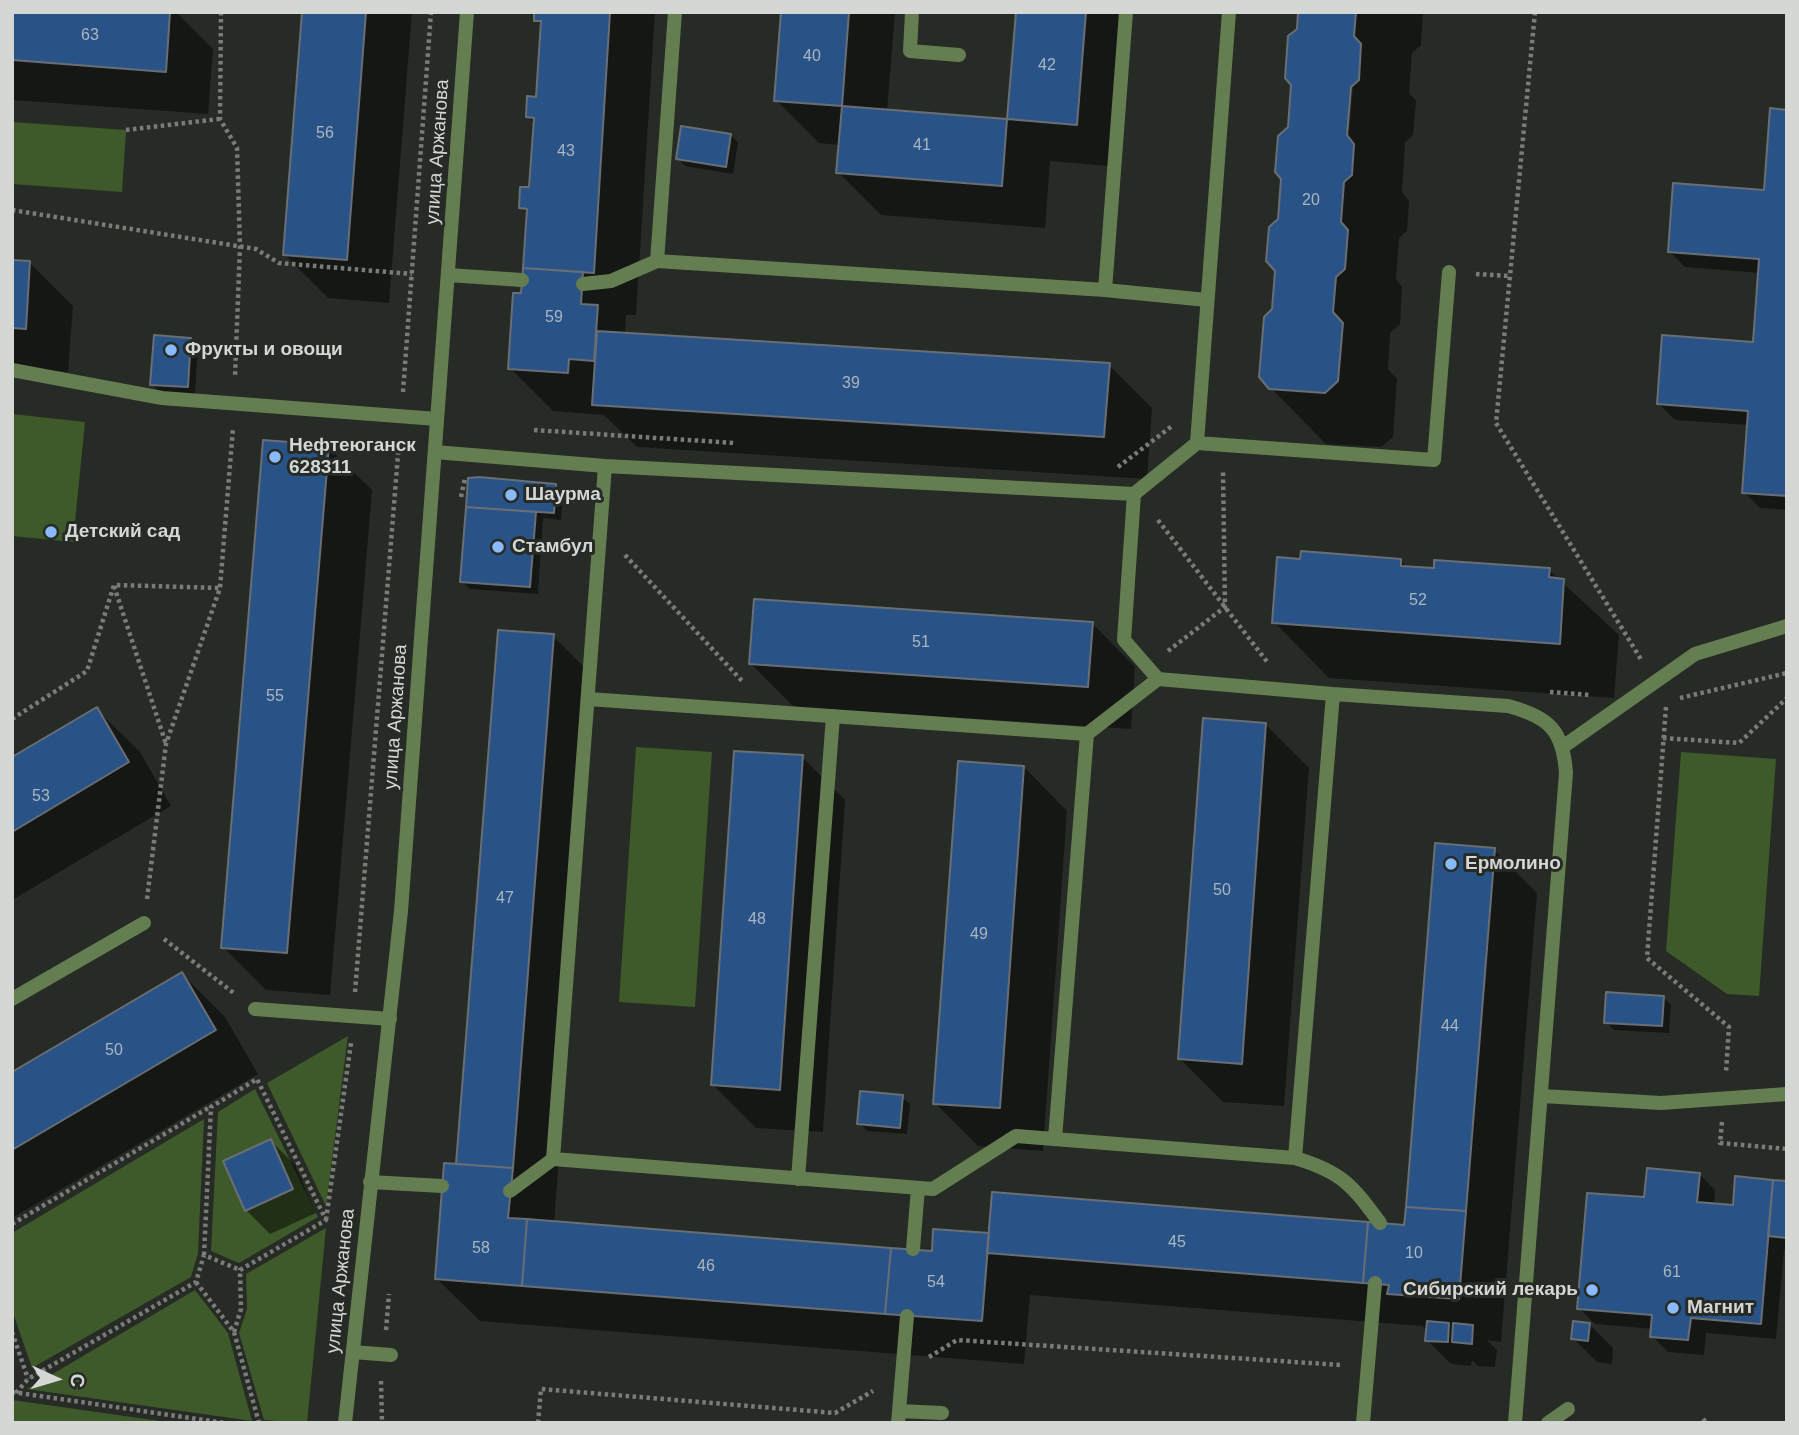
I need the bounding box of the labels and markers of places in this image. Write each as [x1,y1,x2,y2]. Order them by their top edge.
place label: Фрукты и овощи [185,339,343,361]
marker: Фрукты и овощи [163,342,179,358]
place label: Нефтеюганск 628311 [289,435,416,479]
marker: Нефтеюганск 628311 [267,449,283,465]
place label: Шаурма [525,484,601,506]
marker: Шаурма [503,487,519,503]
place label: Детский сад [65,521,180,543]
marker: Детский сад [43,524,59,540]
place label: Стамбул [512,536,593,558]
marker: Стамбул [490,539,506,555]
place label: Ермолино [1465,853,1561,875]
marker: Ермолино [1443,856,1459,872]
place label: Сибирский лекарь [1403,1279,1578,1301]
marker: Сибирский лекарь [1584,1282,1600,1298]
place label: Магнит [1687,1297,1754,1319]
marker: Магнит [1665,1300,1681,1316]

